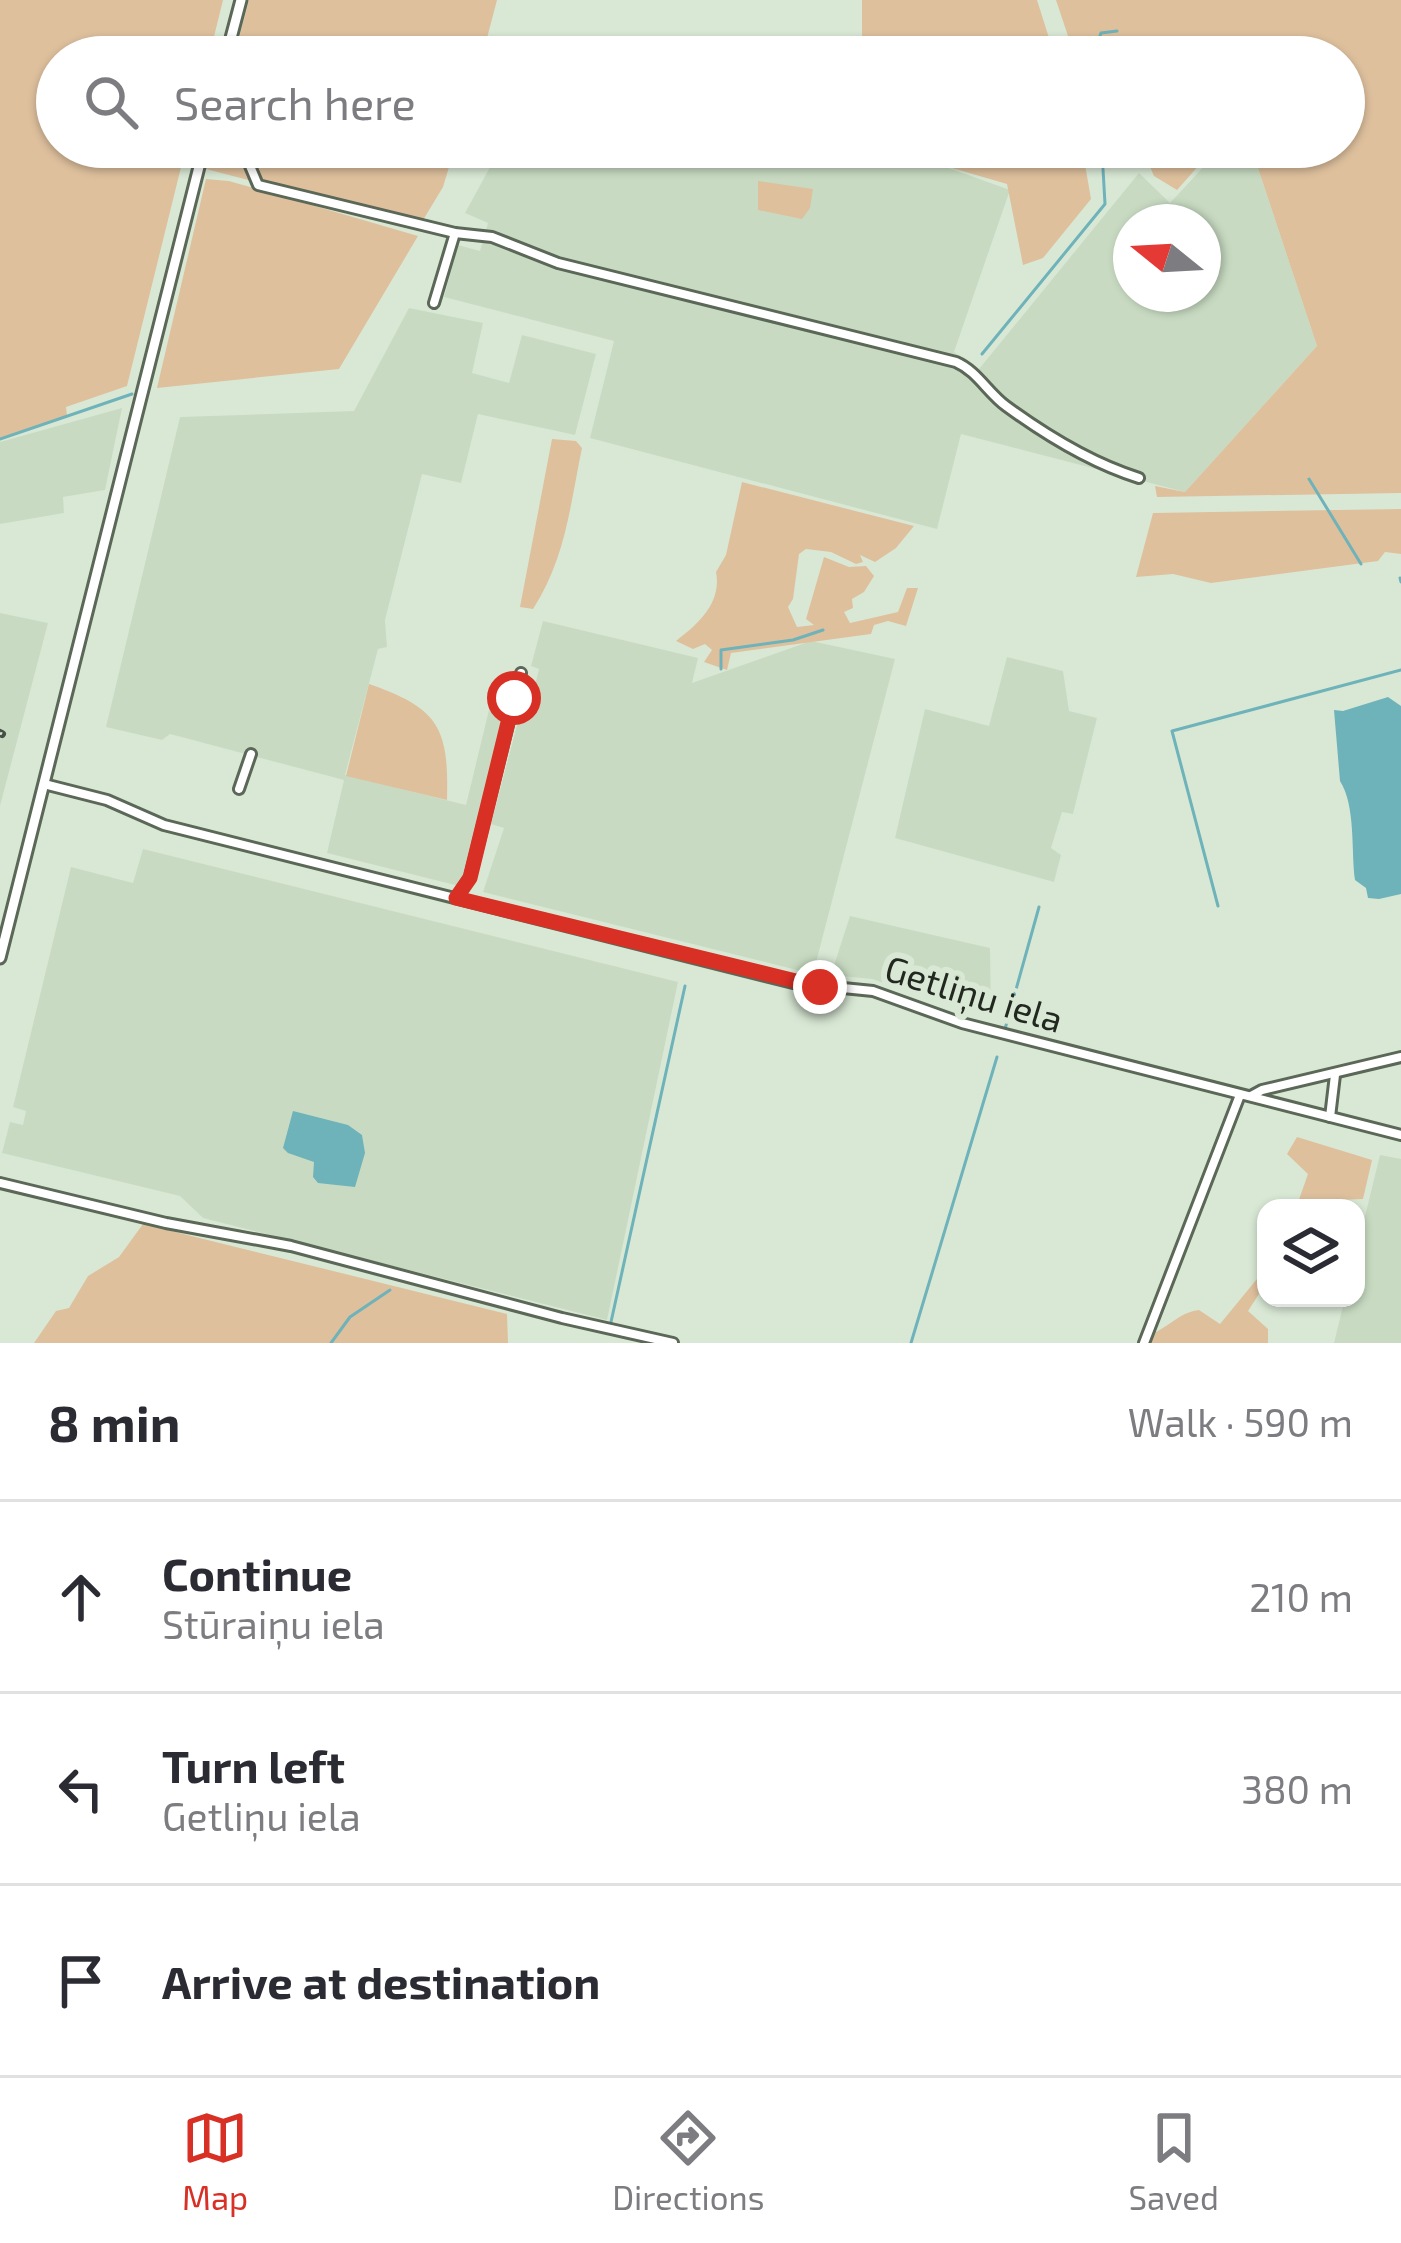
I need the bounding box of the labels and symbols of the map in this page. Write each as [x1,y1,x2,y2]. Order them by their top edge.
north arrow [1113,204,1221,312]
route start [487,671,541,725]
street label: Getliņu iela [880,945,1068,1043]
route end [793,960,847,1014]

